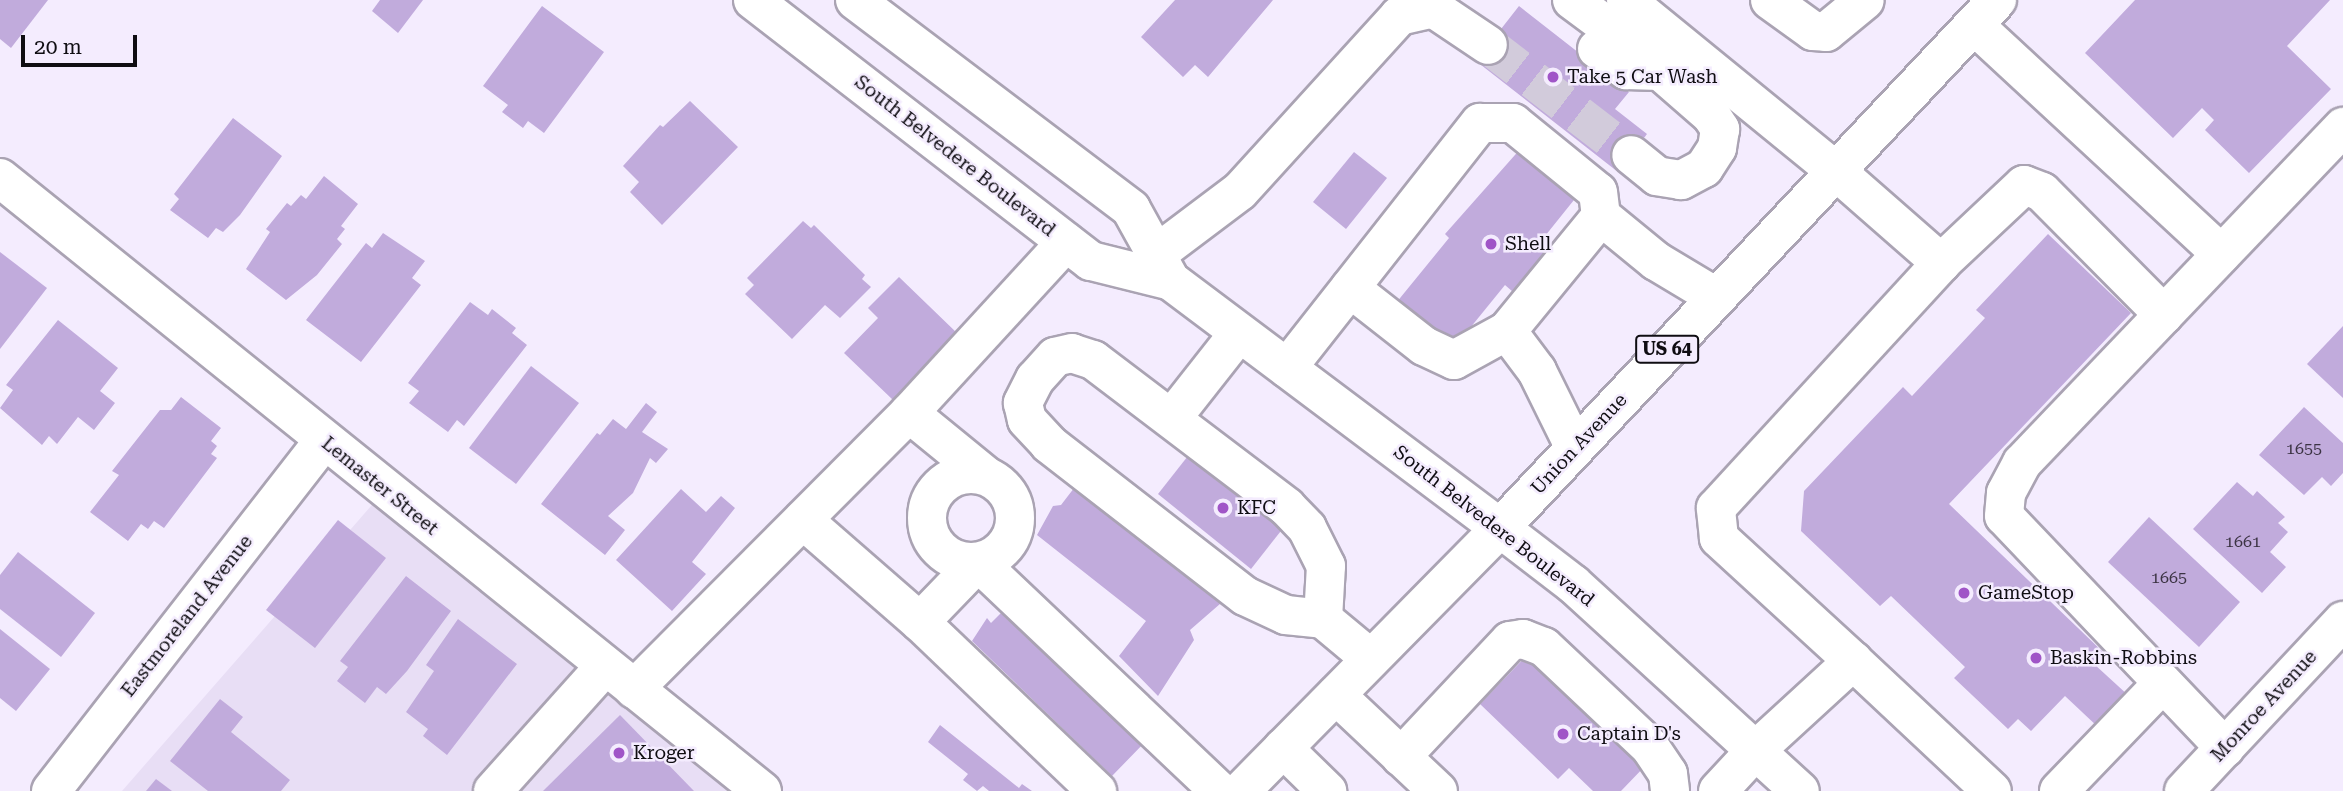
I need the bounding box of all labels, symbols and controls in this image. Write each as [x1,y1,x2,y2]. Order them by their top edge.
scale bar [24,21,140,65]
text: 20 m [34,35,82,59]
place label: Take 5 Car Wash [1567,66,1718,88]
marker: Take 5 Car Wash [1545,69,1561,85]
street label: South Belvedere Boulevard [850,71,1060,241]
place label: Shell [1505,233,1551,255]
marker: Shell [1483,236,1499,252]
road number: US 64 [1634,334,1700,363]
street label: Union Avenue [1526,389,1632,499]
street label: Lemaster Street [317,432,443,540]
house number: 1655 [2286,439,2322,459]
street label: South Belvedere Boulevard [1389,441,1599,611]
place label: KFC [1237,497,1276,519]
marker: KFC [1215,500,1231,516]
street label: Eastmoreland Avenue [117,531,257,701]
house number: 1661 [2225,532,2261,552]
house number: 1665 [2151,568,2187,588]
place label: GameStop [1978,582,2074,604]
marker: GameStop [1956,585,1972,601]
street label: Monroe Avenue [2206,645,2322,767]
place label: Baskin-Robbins [2050,647,2197,669]
marker: Baskin-Robbins [2028,650,2044,666]
place label: Captain D's [1577,723,1681,745]
marker: Captain D's [1555,726,1571,742]
place label: Kroger [633,742,695,764]
marker: Kroger [611,745,627,761]

